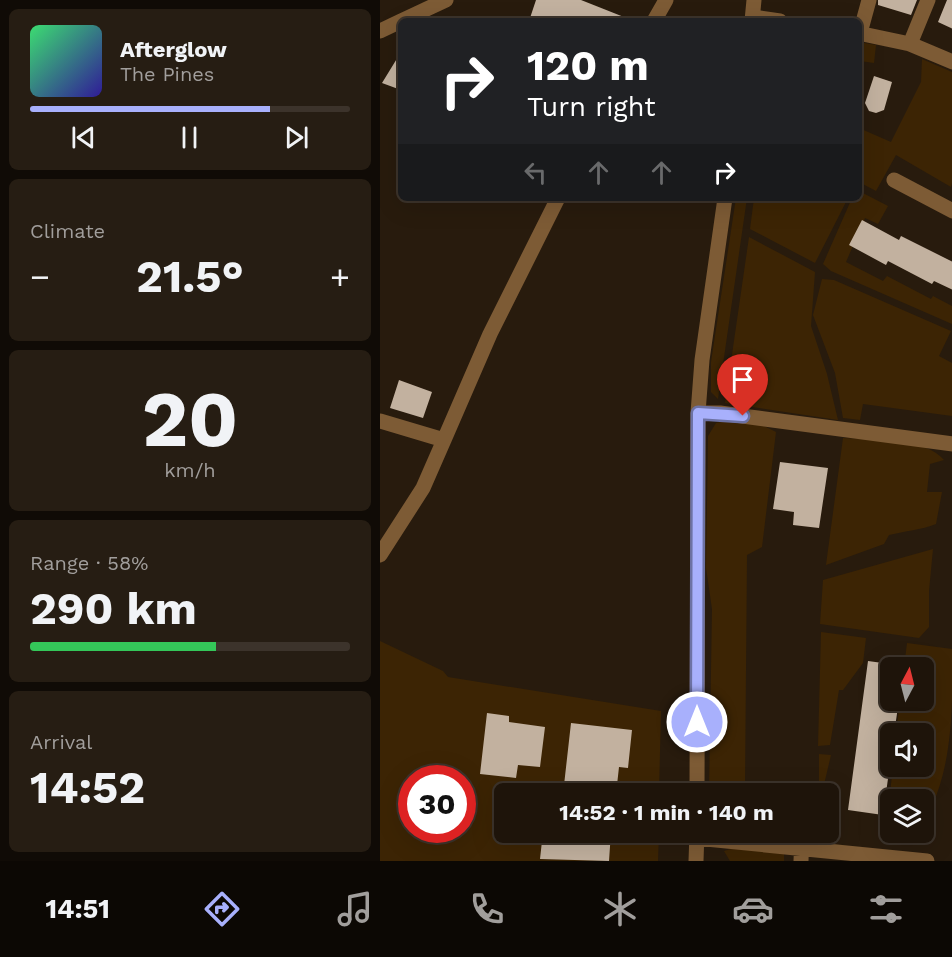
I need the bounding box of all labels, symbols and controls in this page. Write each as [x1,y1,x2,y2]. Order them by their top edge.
text: Afterglow [120,37,227,62]
text: 120 m [527,41,649,90]
icon: right [428,42,506,120]
text: The Pines [120,62,214,86]
text: Turn right [527,91,656,123]
icon: previous [67,121,100,154]
icon: pause [173,121,206,154]
icon: next [280,121,313,154]
icon: left [519,156,552,189]
icon: ahead [582,156,615,189]
icon: ahead [645,156,678,189]
icon: right [708,156,741,189]
text: Climate [30,219,105,243]
text: 21.5° [136,250,244,303]
text: − [30,257,50,296]
text: + [330,257,350,296]
pin [717,354,768,416]
icon: arrive [726,363,759,396]
text: 20 [142,373,238,465]
text: km/h [164,458,216,482]
text: Range · 58% [30,551,148,575]
text: 290 km [30,582,197,635]
north arrow [880,657,934,711]
map controls [880,657,934,843]
position arrow [665,690,729,754]
button: sound [880,723,934,777]
text: Arrival [30,730,92,754]
text: 14:52 [30,761,145,814]
speed limit sign: 30 [398,765,476,843]
button: layers [880,789,934,843]
text: 14:52 · 1 min · 140 m [559,800,774,825]
icon: directions [201,888,243,930]
icon: music [334,888,376,930]
icon: phone [466,888,508,930]
icon: climate [599,888,641,930]
icon: car [732,888,774,930]
icon: filters [865,888,907,930]
text: 14:51 [45,893,110,925]

